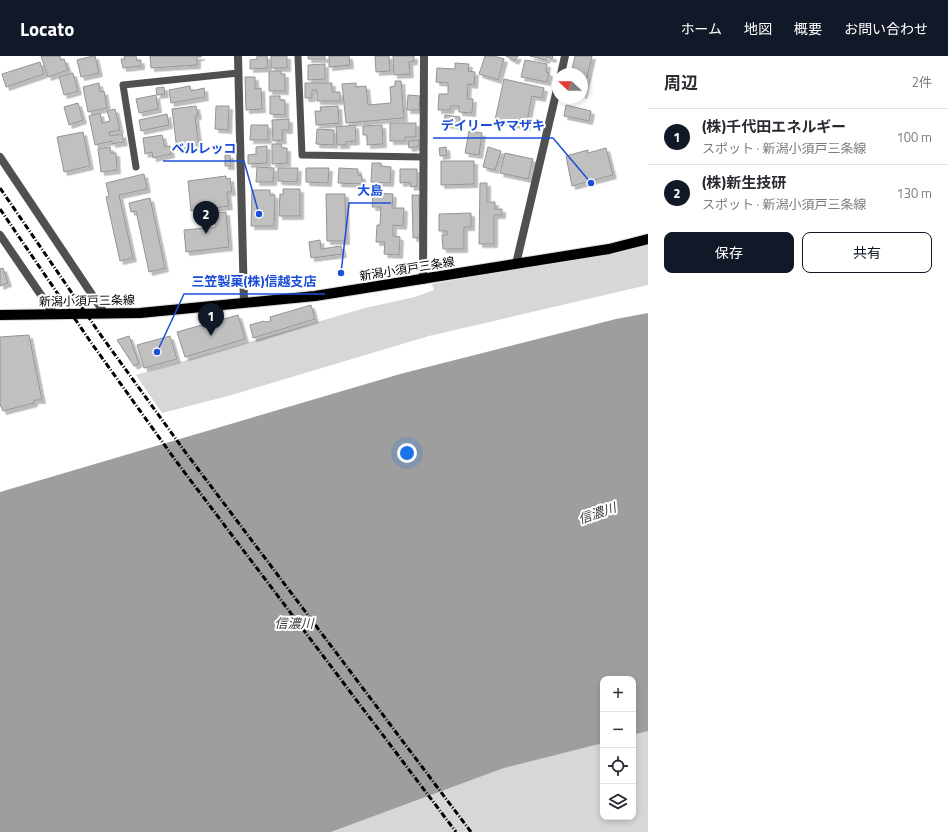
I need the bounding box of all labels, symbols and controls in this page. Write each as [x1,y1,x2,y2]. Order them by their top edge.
text: Locato [20,14,74,43]
text: ホーム [680,18,722,39]
text: 地図 [744,18,772,39]
text: 概要 [794,18,822,39]
text: お問い合わせ [844,18,928,39]
north arrow [552,68,588,104]
text: 周辺 [664,70,698,96]
text: 2件 [912,72,932,92]
callout: デイリーヤマザキ [433,113,553,138]
text: デイリーヤマザキ [441,115,545,135]
text: (株)千代田エネルギー [702,115,846,138]
text: 1 [673,127,681,147]
text: 100 m [896,127,932,147]
callout: ベルレッコ [163,136,244,161]
text: ベルレッコ [171,138,237,158]
text: スポット · 新潟小須戸三条線 [702,138,867,158]
text: (株)新生技研 [702,171,786,194]
callout: 大島 [349,178,391,203]
text: 大島 [357,180,383,200]
text: 2 [673,183,681,203]
text: 130 m [896,183,932,203]
text: スポット · 新潟小須戸三条線 [702,194,867,214]
pin: 2 [193,201,219,234]
button: 保存 [664,232,794,273]
button: 共有 [802,232,932,273]
street label: 新潟小須戸三条線 [358,252,456,285]
callout: 三笠製菓(株)信越支店 [184,269,325,294]
text: 三笠製菓(株)信越支店 [191,271,317,291]
street label: 新潟小須戸三条線 [39,290,135,311]
pin: 1 [198,303,224,336]
your location [397,443,417,463]
water label: 信濃川 [575,497,621,529]
water label: 信濃川 [274,613,315,633]
map controls [600,676,636,820]
button: + [600,676,636,712]
button: − [600,712,636,748]
button: locate [600,748,636,784]
button: layers [600,784,636,820]

